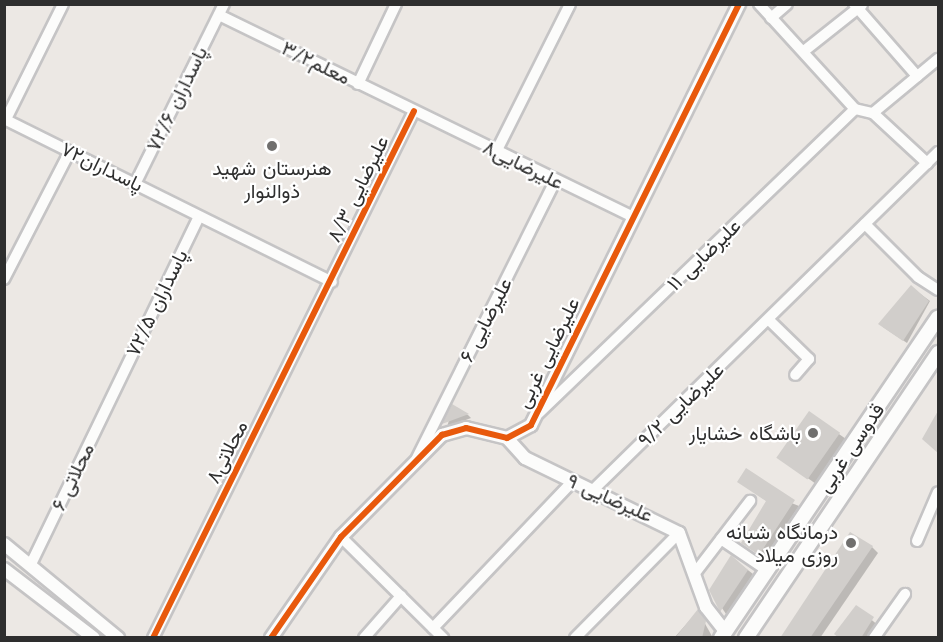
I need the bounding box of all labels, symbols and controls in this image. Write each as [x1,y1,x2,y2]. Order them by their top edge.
street label: معلم۳/۲ [278,36,354,90]
street label: ۷۲/۶ پاسداران [141,43,213,155]
street label: ۸/۳ علیرضایی [322,132,394,246]
street label: علیرضایی۸ [479,135,567,195]
street label: پاسداران۷۲ [57,137,147,197]
marker: هنرستان شهید ذوالنوار [265,139,279,153]
place label: هنرستان شهید ذوالنوار [212,156,332,203]
street label: ۱۱ علیرضایی [662,214,746,296]
street label: ۷۲/۵ پاسداران [121,246,193,360]
street label: ۶ علیرضایی [455,274,517,366]
street label: علیرضایی غربی [511,294,585,412]
street label: ۹/۲ علیرضایی [633,358,729,452]
street label: قدوسی غربی [812,399,890,497]
street label: محلاتی۸ [201,417,253,487]
place label: باشگاه خشایار [689,421,801,445]
marker: باشگاه خشایار [806,426,820,440]
street label: ۶ محلاتی [46,439,100,515]
street label: ۹ علیرضایی [563,468,657,528]
place label: درمانگاه شبانه روزی میلاد [726,520,838,567]
marker: درمانگاه شبانه روزی میلاد [842,534,860,552]

